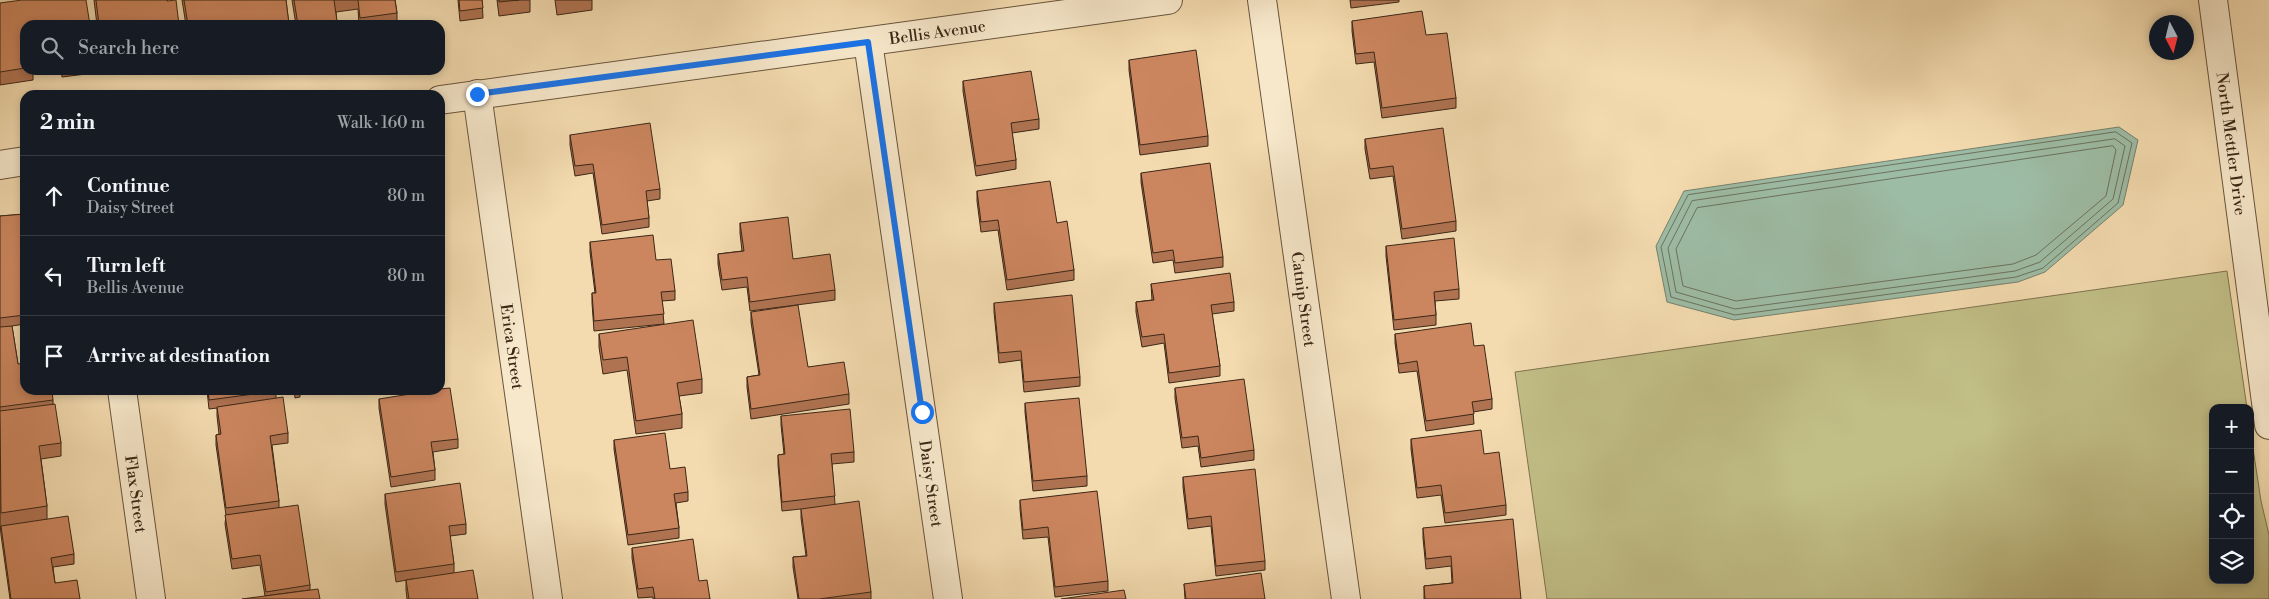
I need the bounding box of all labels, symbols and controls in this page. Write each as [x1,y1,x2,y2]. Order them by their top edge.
north arrow [2149,15,2194,60]
street label: Bellis Avenue [887,16,987,49]
search box [20,20,445,75]
icon: search [38,34,66,62]
text: Search here [78,36,179,60]
street label: North Mettler Drive [2212,71,2250,217]
route end [466,83,489,106]
text: 2 min [40,110,95,136]
text: Walk · 160 m [337,113,425,133]
text: Continue [87,174,170,198]
icon: ahead [40,182,68,210]
text: 80 m [387,186,425,206]
text: Daisy Street [87,198,175,218]
street label: Catnip Street [1286,250,1320,348]
text: Turn left [87,254,166,278]
icon: left [40,262,68,290]
text: 80 m [387,266,425,286]
text: Bellis Avenue [87,278,184,298]
street label: Erica Street [496,302,527,391]
icon: arrive [40,342,68,370]
text: Arrive at destination [87,344,270,368]
route start [911,401,934,424]
map controls [2209,404,2254,584]
button: + [2209,404,2254,449]
street label: Daisy Street [914,439,947,529]
button: − [2209,449,2254,494]
street label: Flax Street [120,454,151,535]
button: locate [2209,494,2254,539]
button: layers [2209,539,2254,584]

